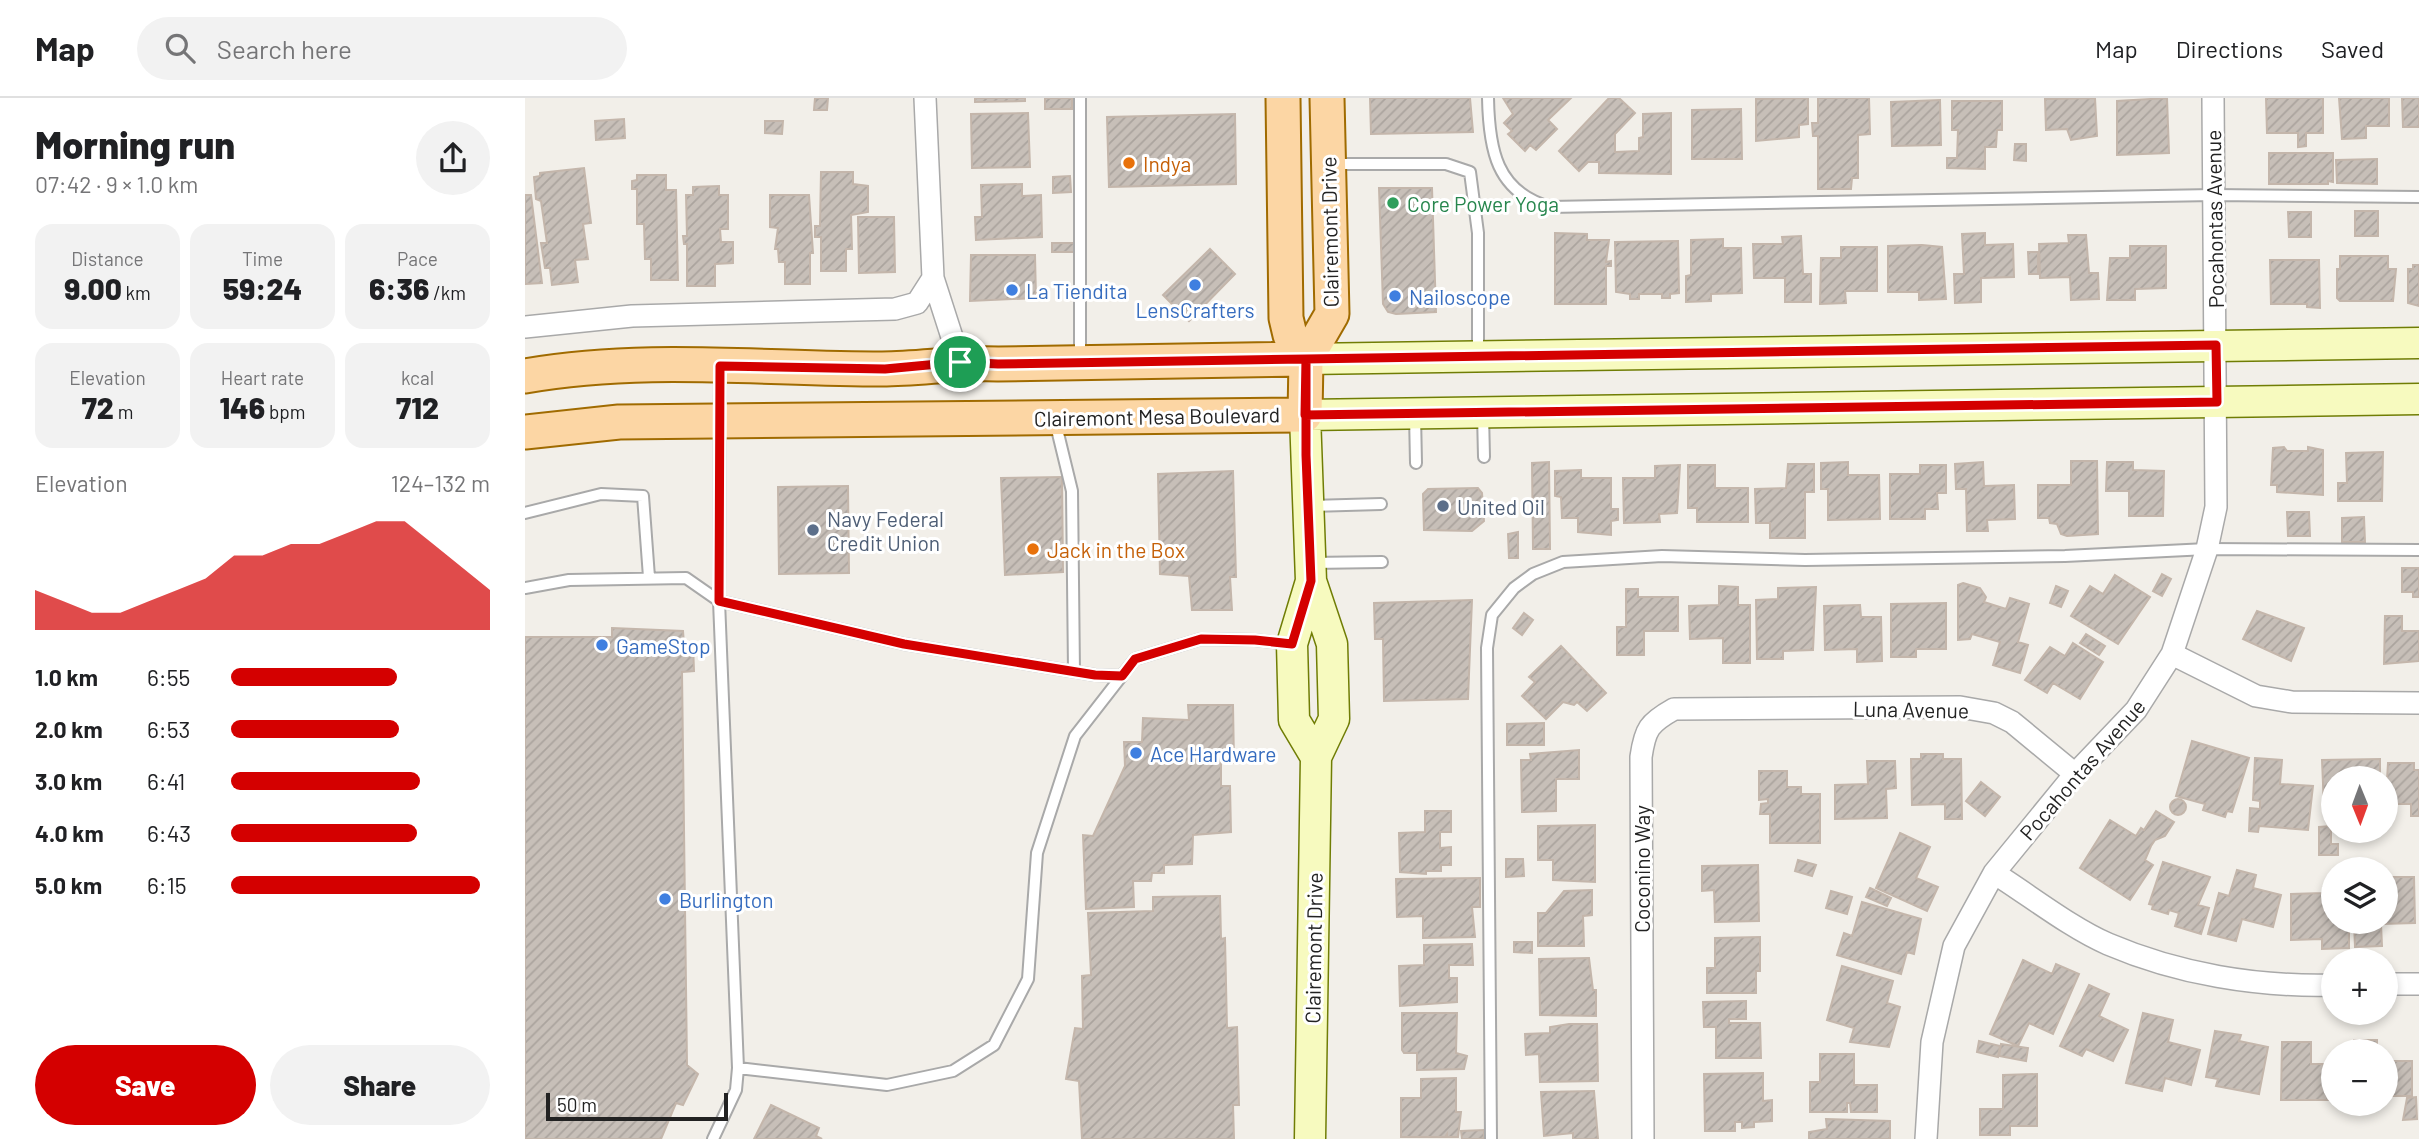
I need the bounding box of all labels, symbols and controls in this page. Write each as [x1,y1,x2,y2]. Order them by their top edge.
search box [137,17,627,80]
text: Map [35,28,95,68]
icon: search [161,29,199,67]
text: Search here [217,33,352,64]
text: Map [2095,34,2138,63]
text: Directions [2176,34,2283,63]
text: Saved [2321,34,2384,63]
text: Morning run [35,121,235,167]
button: share [416,121,490,195]
street label: Pocahontas Avenue [2200,130,2228,308]
place label: Indya [1143,151,1191,176]
marker: Indya [1121,155,1137,171]
street label: Clairemont Drive [1315,156,1343,308]
text: 07:42 · 9 × 1.0 km [35,170,198,198]
place label: Core Power Yoga [1407,191,1559,216]
marker: Core Power Yoga [1385,195,1401,211]
text: Distance [71,247,144,270]
text: Time [242,247,283,270]
text: Pace [397,247,438,270]
text: 9.00 [64,270,122,306]
text: 59:24 [223,270,302,306]
text: 6:36 [369,270,429,306]
marker: LensCrafters [1187,277,1203,293]
place label: La Tiendita [1026,278,1127,303]
text: km [122,281,151,304]
text: /km [429,281,466,304]
marker: La Tiendita [1004,282,1020,298]
place label: Nailoscope [1409,284,1511,309]
marker: Nailoscope [1387,288,1403,304]
place label: LensCrafters [1135,297,1255,322]
pin [930,332,990,392]
icon: arrive [941,343,979,381]
text: Elevation [69,366,146,389]
text: Heart rate [221,366,304,389]
text: kcal [401,366,434,389]
text: 72 [82,389,114,425]
text: 146 [219,389,265,425]
text: 712 [396,389,439,425]
text: m [114,400,133,423]
text: bpm [265,400,306,423]
street label: Clairemont Mesa Boulevard [1034,401,1280,431]
text: Elevation [35,469,128,497]
text: 124–132 m [391,469,490,497]
place label: United Oil [1457,494,1545,519]
marker: United Oil [1435,498,1451,514]
place label: Navy Federal Credit Union [827,506,944,555]
marker: Navy Federal Credit Union [805,522,821,538]
place label: Jack in the Box [1047,537,1185,562]
marker: Jack in the Box [1025,541,1041,557]
place label: GameStop [616,633,711,658]
marker: GameStop [594,637,610,653]
text: 1.0 km [35,663,98,691]
text: 6:55 [147,663,190,691]
street label: Pocahontas Avenue [2014,693,2150,845]
street label: Luna Avenue [1853,695,1969,723]
text: 2.0 km [35,715,103,743]
text: 6:53 [147,715,190,743]
place label: Ace Hardware [1150,741,1277,766]
marker: Ace Hardware [1128,745,1144,761]
north arrow [2321,766,2397,844]
map controls [2321,766,2398,1116]
text: 3.0 km [35,767,102,795]
text: 6:41 [147,767,185,795]
street label: Coconino Way [1629,805,1654,933]
text: 4.0 km [35,819,104,847]
text: 6:43 [147,819,191,847]
button: layers [2321,857,2398,934]
text: 5.0 km [35,871,102,899]
text: 6:15 [147,871,187,899]
street label: Clairemont Drive [1299,872,1327,1024]
place label: Burlington [679,887,774,912]
marker: Burlington [657,891,673,907]
button: + [2321,948,2398,1025]
button: − [2321,1039,2398,1116]
button: Save [35,1045,256,1125]
button: Share [270,1045,490,1125]
scale bar [546,1090,728,1122]
text: 50 m [557,1093,597,1116]

